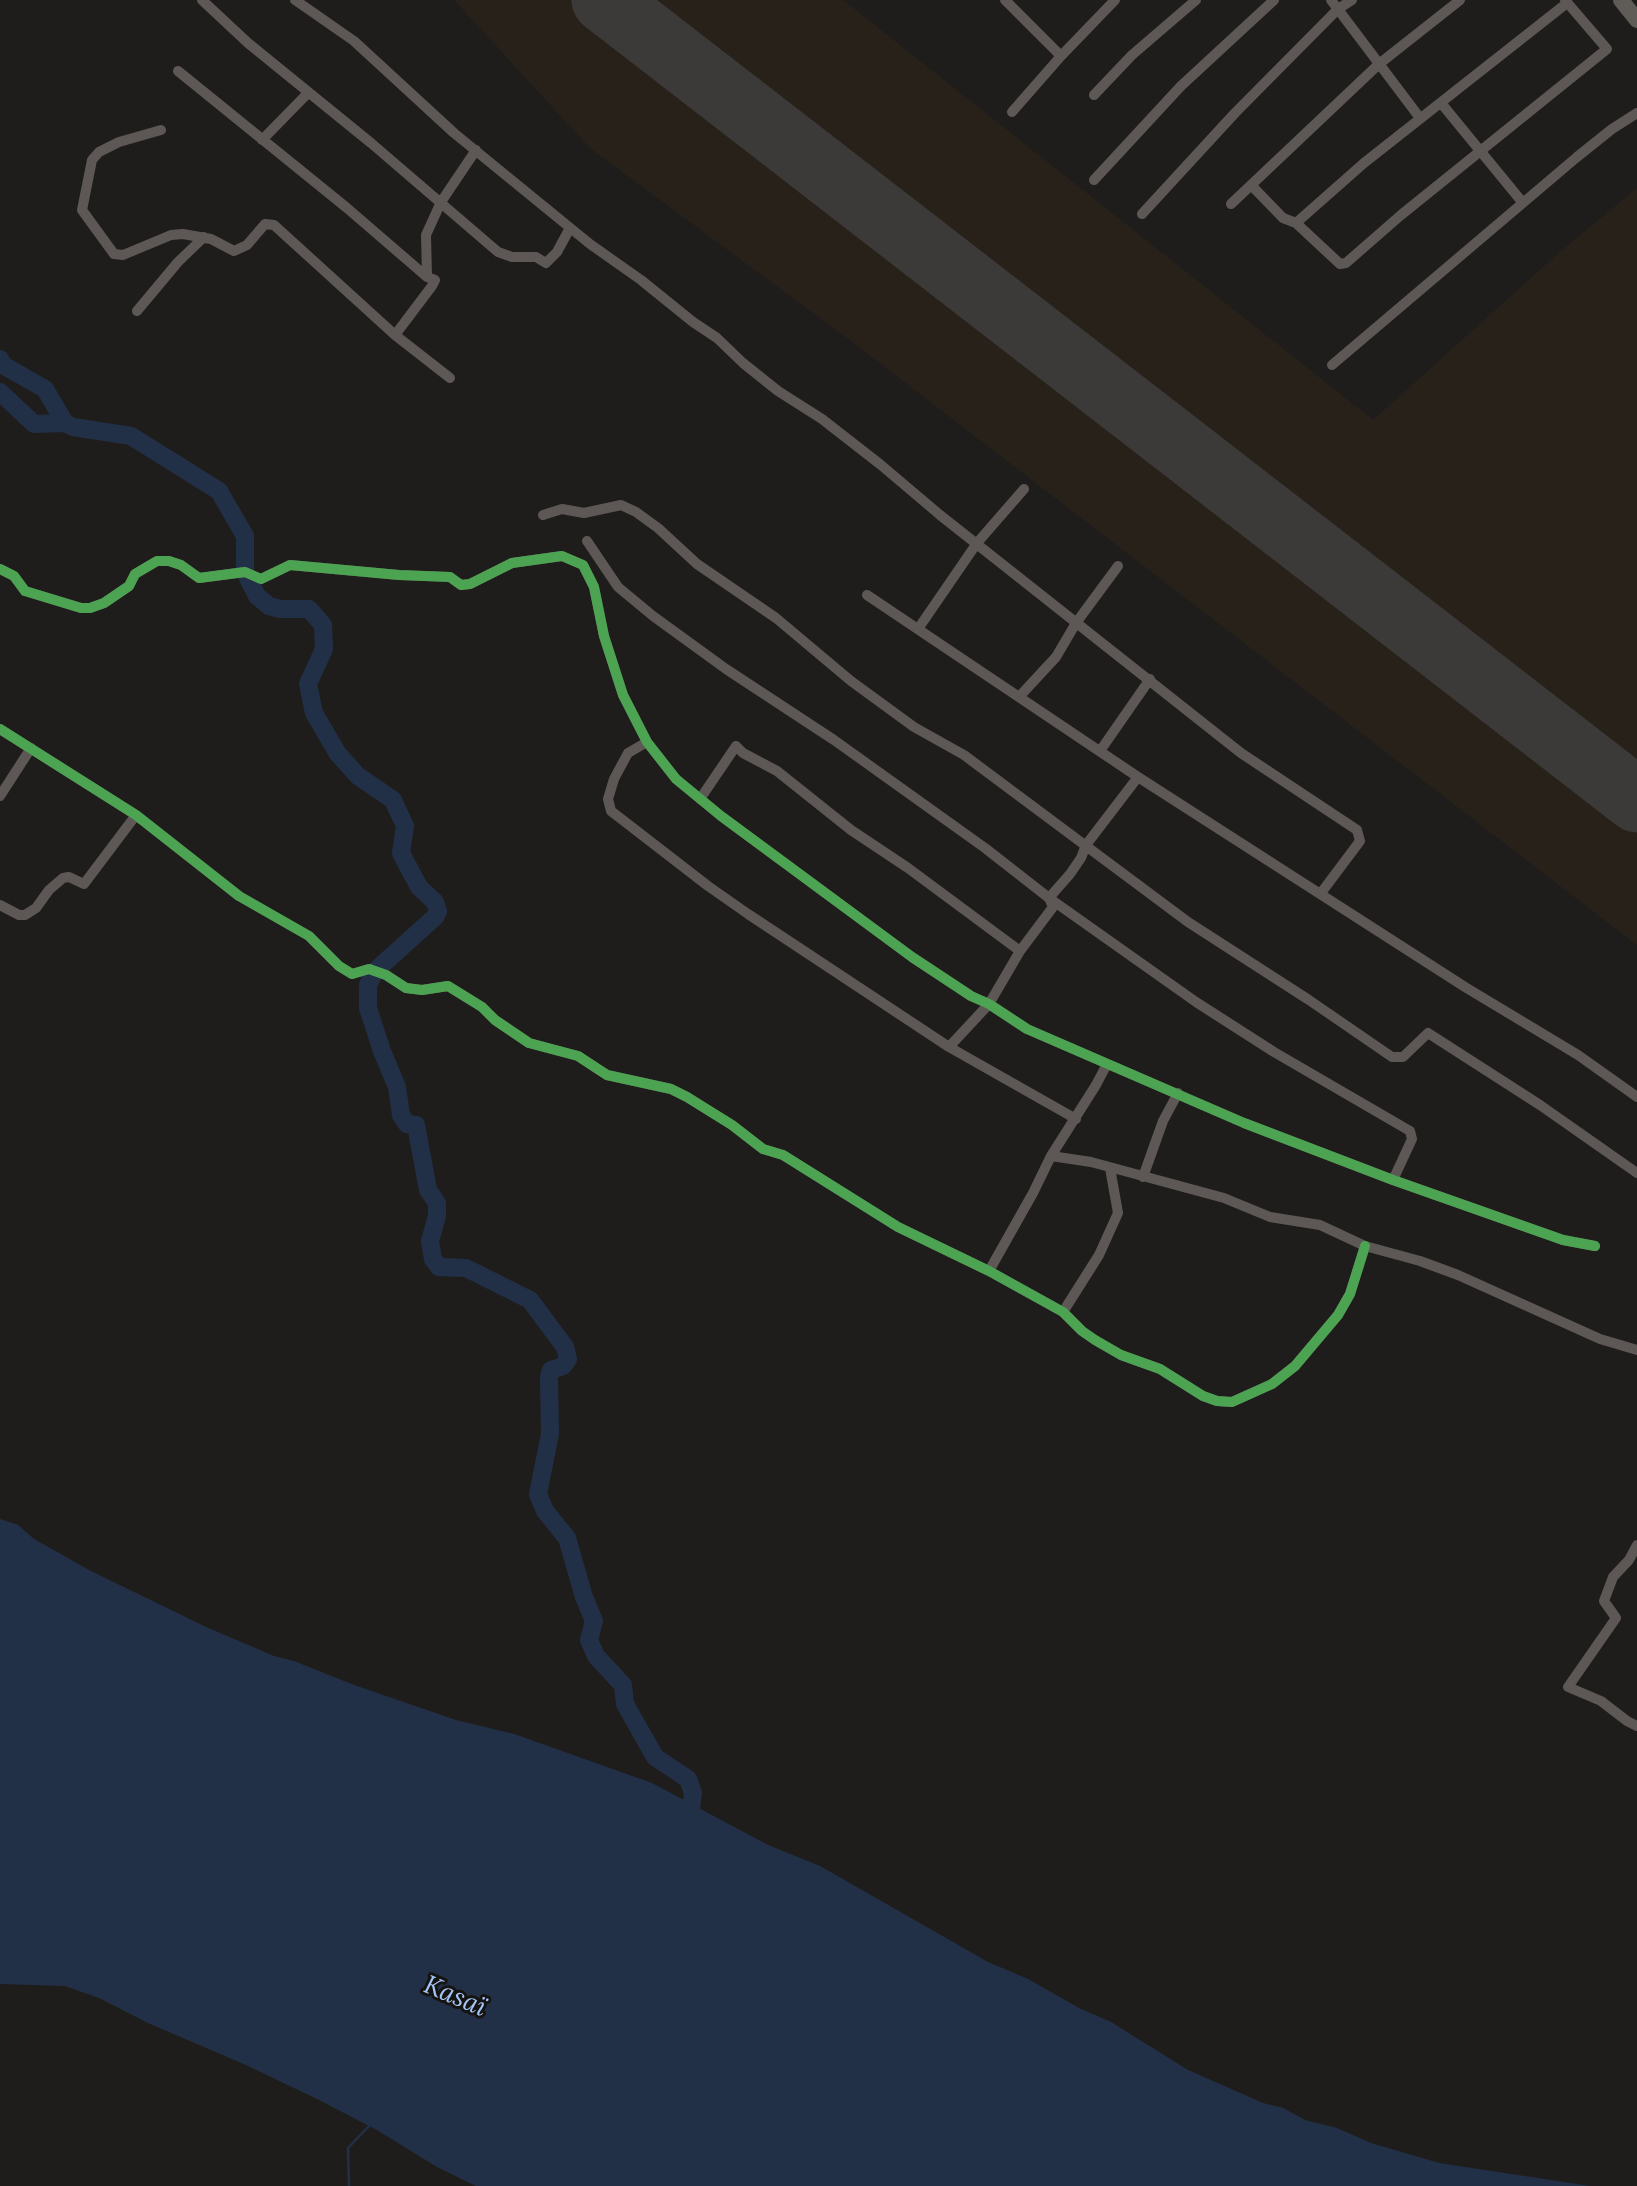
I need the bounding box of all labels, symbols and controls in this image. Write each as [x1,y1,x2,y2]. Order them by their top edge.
water label: Kasaï [419,1970,491,2024]

